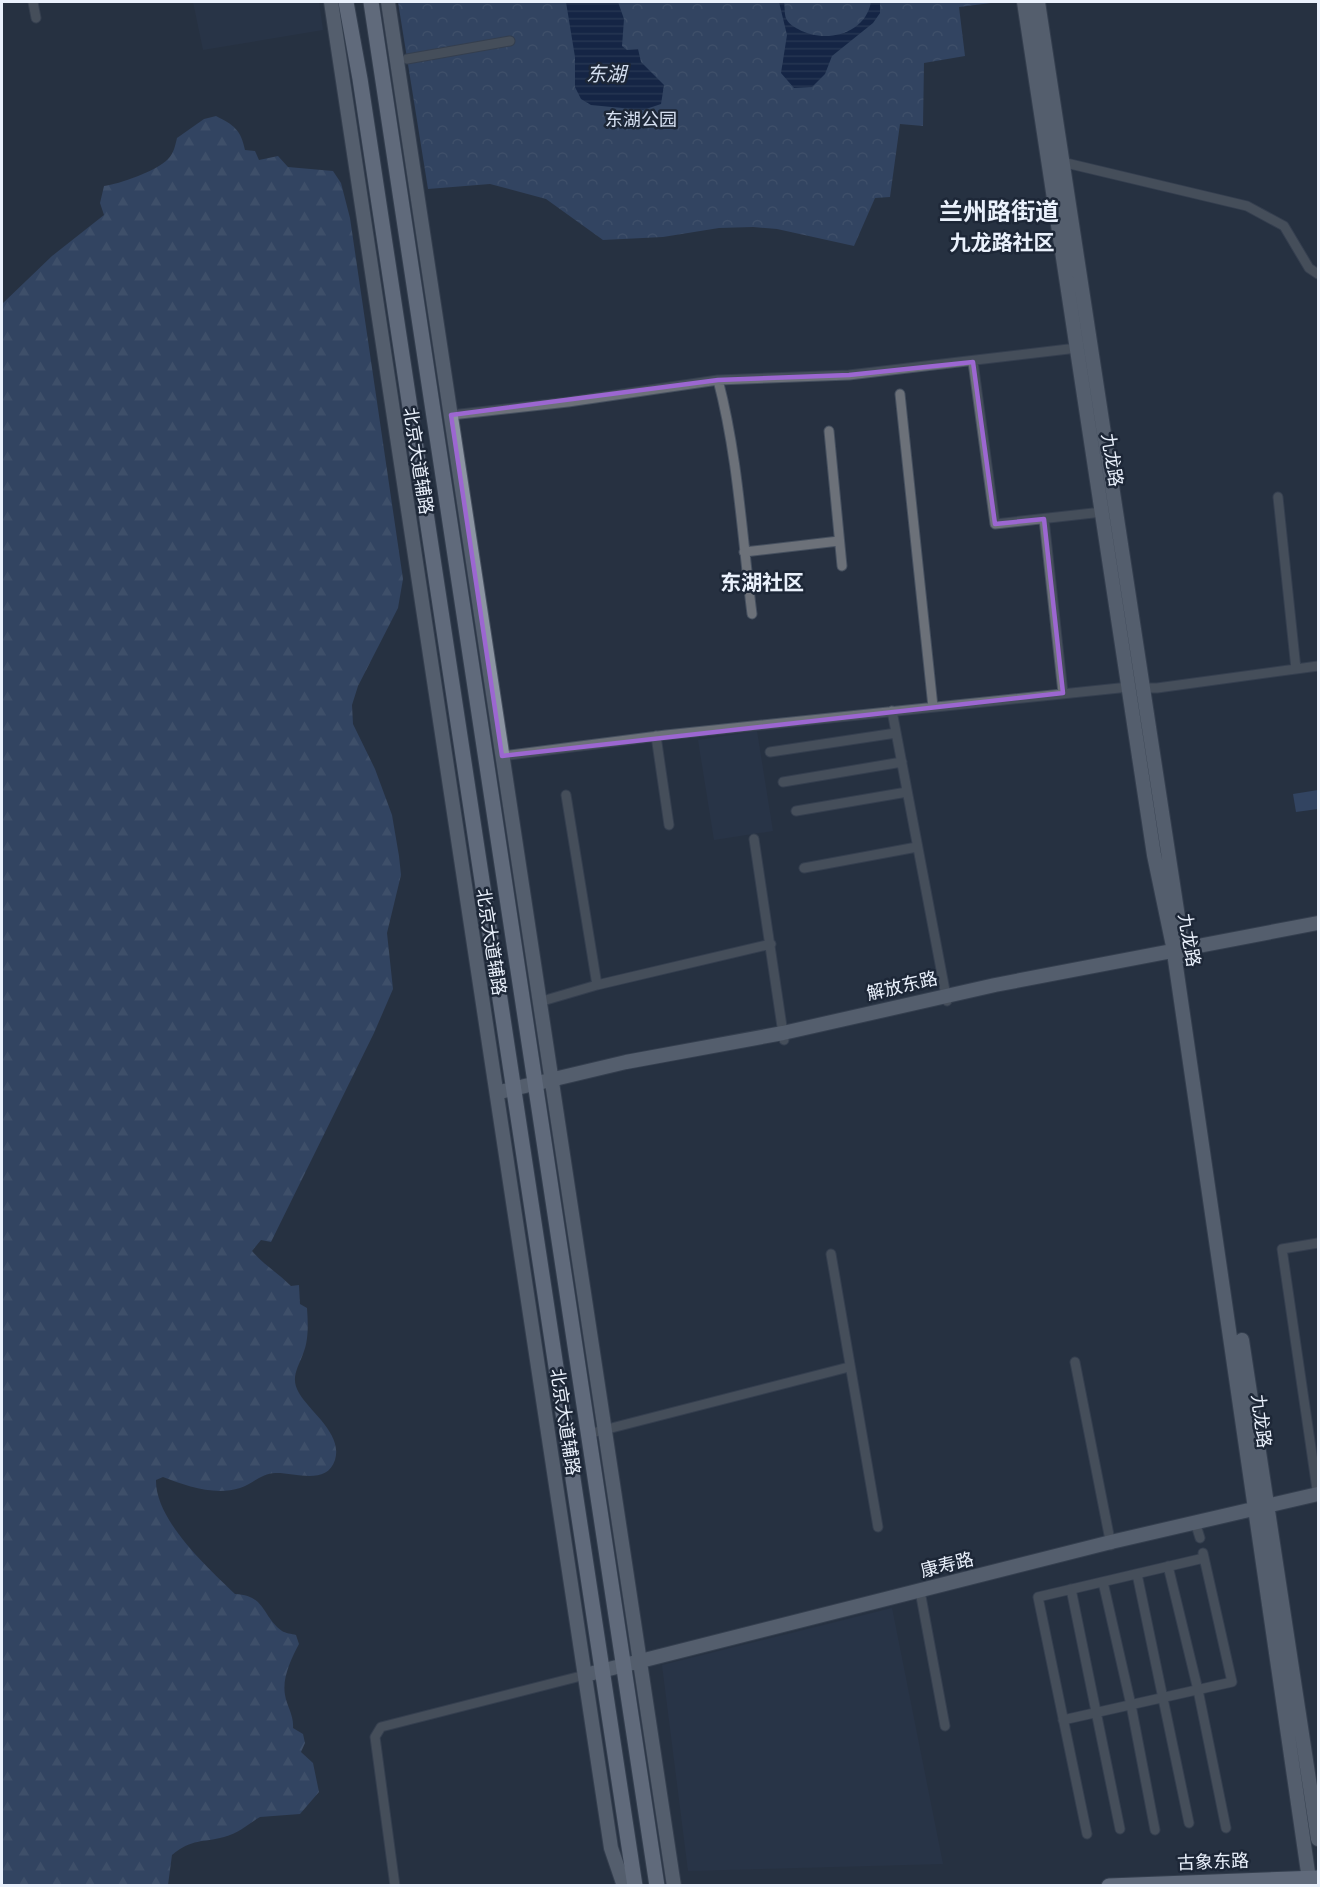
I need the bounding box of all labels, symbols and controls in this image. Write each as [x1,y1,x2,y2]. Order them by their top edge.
water label: 东湖 [586,61,629,87]
park label: 东湖公园 [605,108,677,132]
district label: 兰州路街道 [939,196,1059,227]
district label: 九龙路社区 [950,229,1055,257]
street label: 北京大道辅路 [398,406,438,516]
street label: 九龙路 [1096,431,1128,489]
district label: 东湖社区 [720,569,804,597]
street label: 北京大道辅路 [471,887,511,997]
street label: 九龙路 [1172,911,1206,969]
street label: 解放东路 [864,966,940,1006]
street label: 北京大道辅路 [545,1367,585,1477]
street label: 九龙路 [1246,1393,1276,1449]
street label: 康寿路 [918,1547,976,1583]
street label: 古象东路 [1177,1849,1249,1875]

